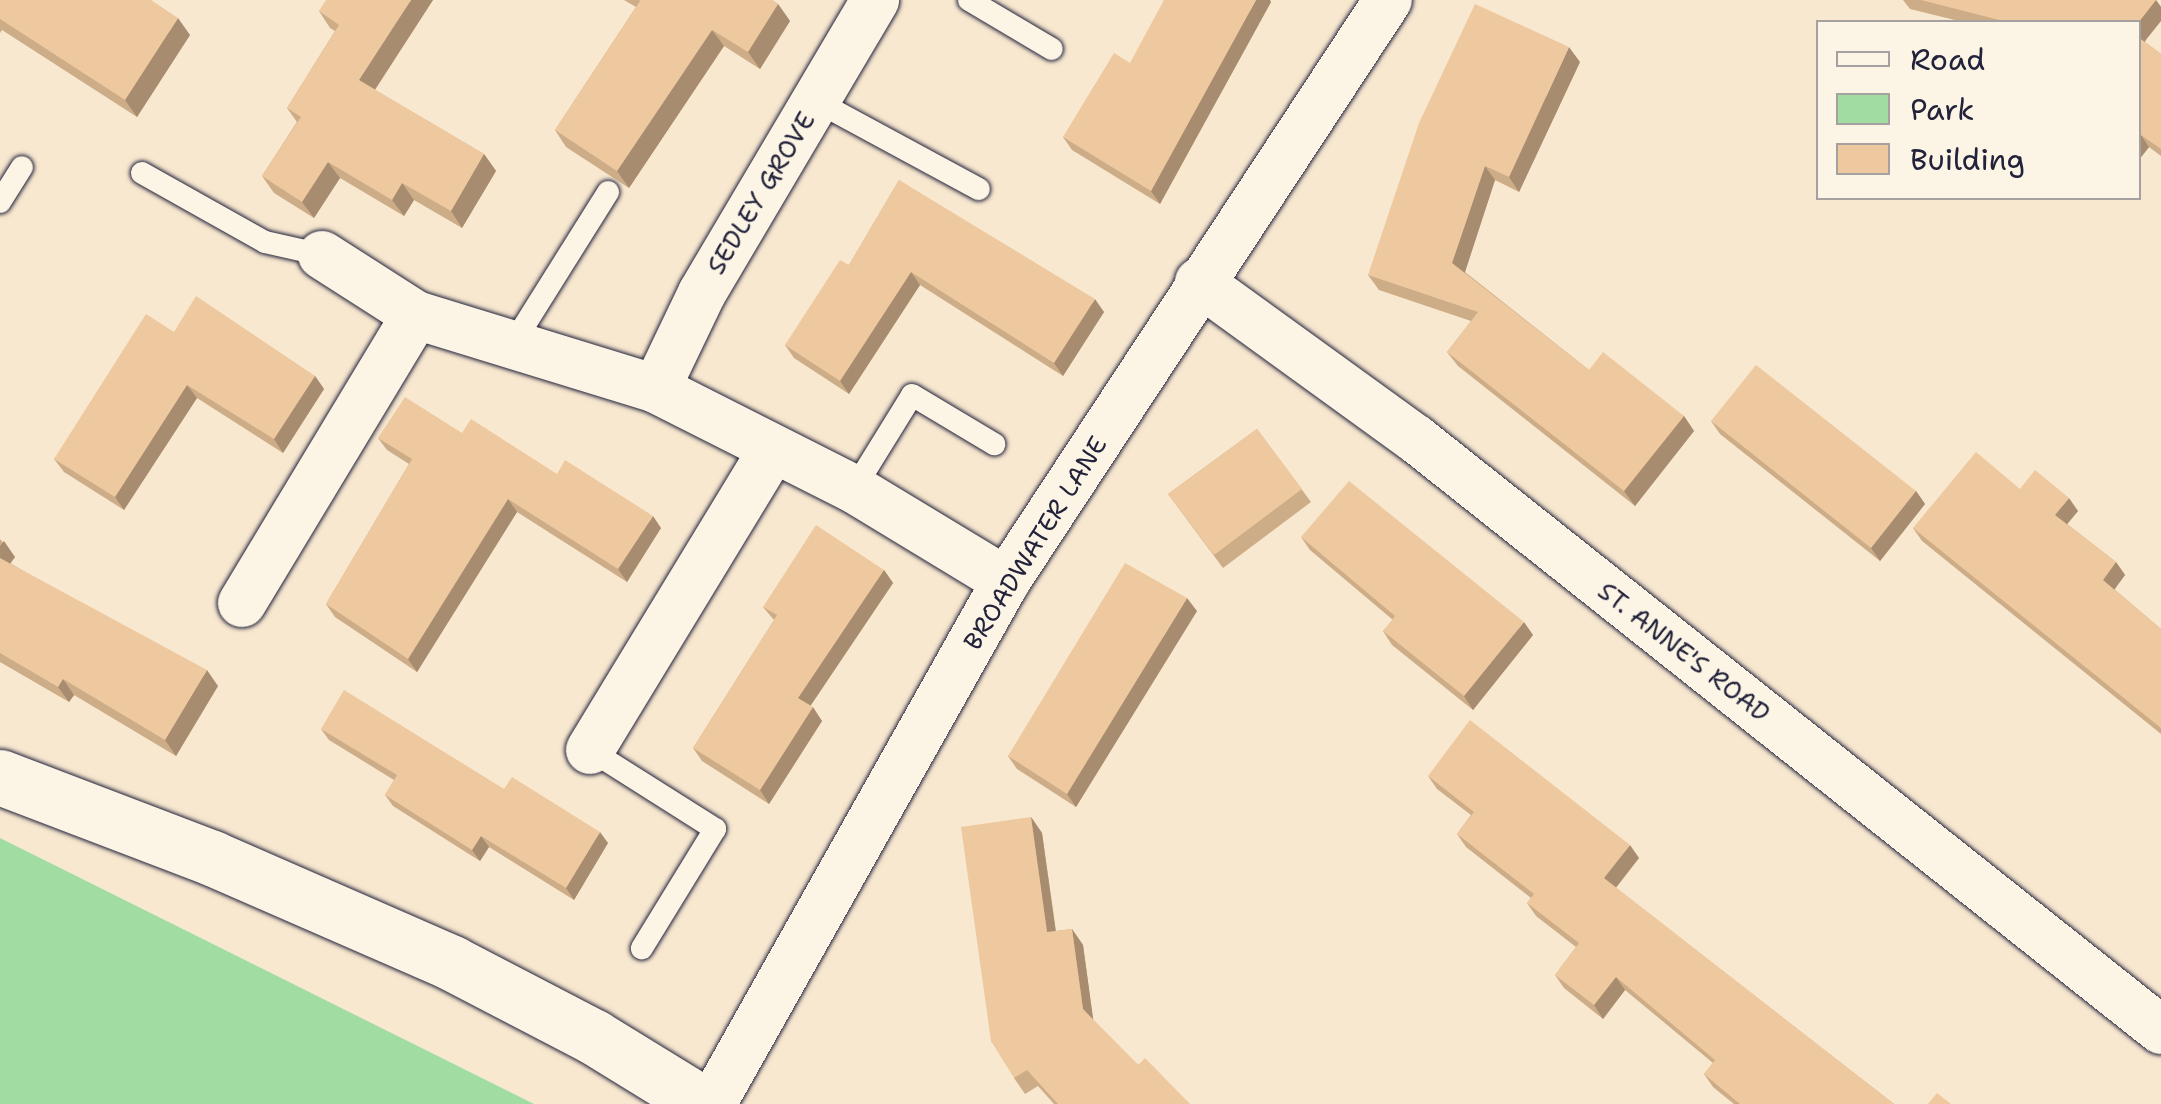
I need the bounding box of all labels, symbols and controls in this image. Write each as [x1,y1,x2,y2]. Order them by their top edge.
legend [1816,20,2141,200]
text: Road [1910,39,1985,80]
text: Park [1910,89,1974,130]
street label: SEDLEY GROVE [701,106,821,280]
text: Building [1910,139,2025,180]
street label: BROADWATER LANE [957,431,1113,655]
street label: ST. ANNE'S ROAD [1592,576,1776,728]

